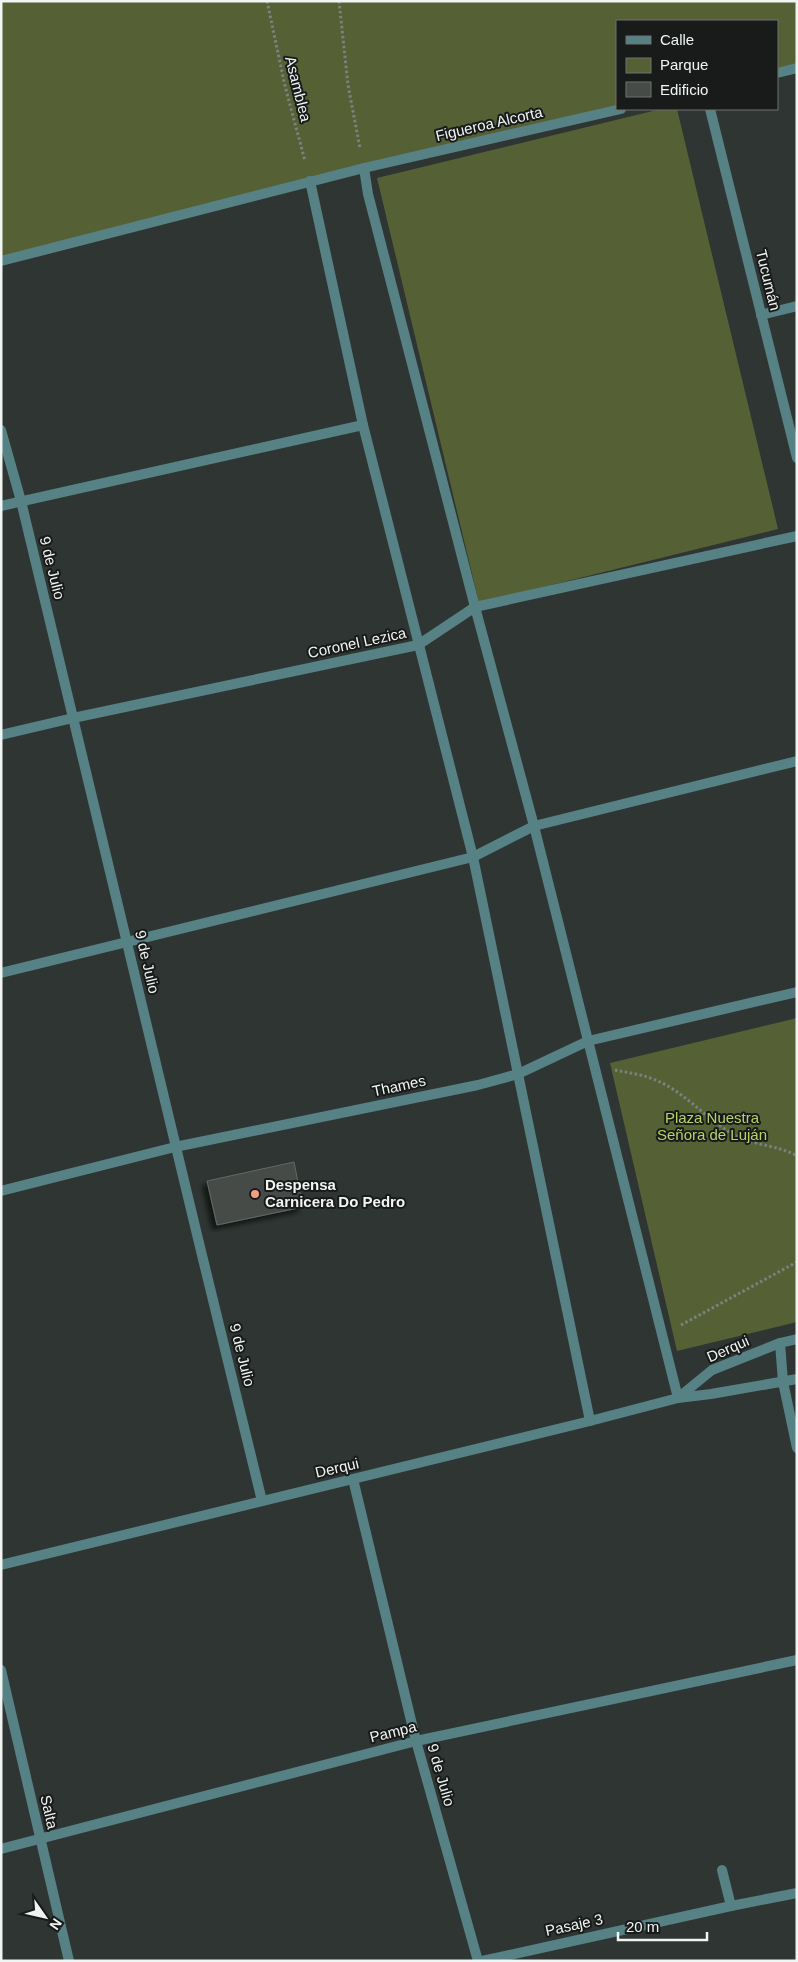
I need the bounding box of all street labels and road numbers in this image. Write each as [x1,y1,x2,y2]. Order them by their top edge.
street label: Asamblea [282,54,315,124]
street label: Figueroa Alcorta [434,103,545,144]
street label: Tucumán [753,248,784,312]
street label: 9 de Julio [36,535,69,601]
street label: Coronel Lezica [306,624,408,661]
street label: 9 de Julio [132,929,163,995]
street label: Thames [371,1072,427,1099]
street label: 9 de Julio [226,1322,259,1388]
street label: Derqui [704,1332,751,1365]
street label: Derqui [313,1454,360,1481]
street label: Pampa [368,1717,419,1746]
street label: 9 de Julio [424,1742,459,1808]
street label: Salta [37,1793,62,1831]
street label: Pasaje 3 [544,1910,604,1939]

